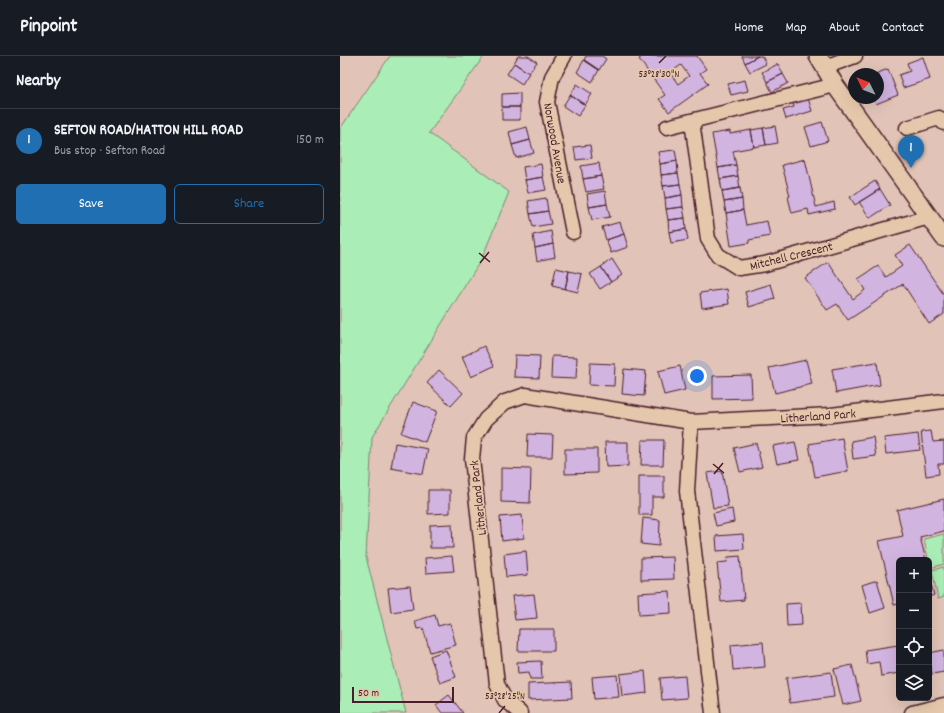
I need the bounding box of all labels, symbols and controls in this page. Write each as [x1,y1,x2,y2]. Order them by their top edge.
text: Pinpoint [20,14,77,41]
text: Home [734,18,763,38]
text: Map [785,18,807,38]
text: About [829,18,860,38]
text: Contact [882,18,924,38]
text: 53°28'30"N [638,68,680,82]
north arrow [848,68,884,104]
text: Nearby [16,70,60,94]
street label: Norwood Avenue [537,102,570,186]
text: SEFTON ROAD/HATTON HILL ROAD [54,120,243,142]
text: 1 [28,131,30,150]
text: 150 m [296,131,324,150]
pin: 1 [898,135,924,168]
text: Bus stop · Sefton Road [54,142,165,161]
button: Save [16,184,166,224]
button: Share [174,184,324,224]
street label: Mitchell Crescent [748,238,835,277]
your location [687,366,707,386]
street label: Litherland Park [780,405,856,430]
street label: Litherland Park [466,459,493,536]
map controls [896,557,932,701]
button: + [896,557,932,593]
button: − [896,593,932,629]
button: locate [896,629,932,665]
button: layers [896,665,932,701]
scale bar [352,685,454,704]
text: 50 m [358,686,379,702]
text: 53°28'25"N [485,690,525,704]

